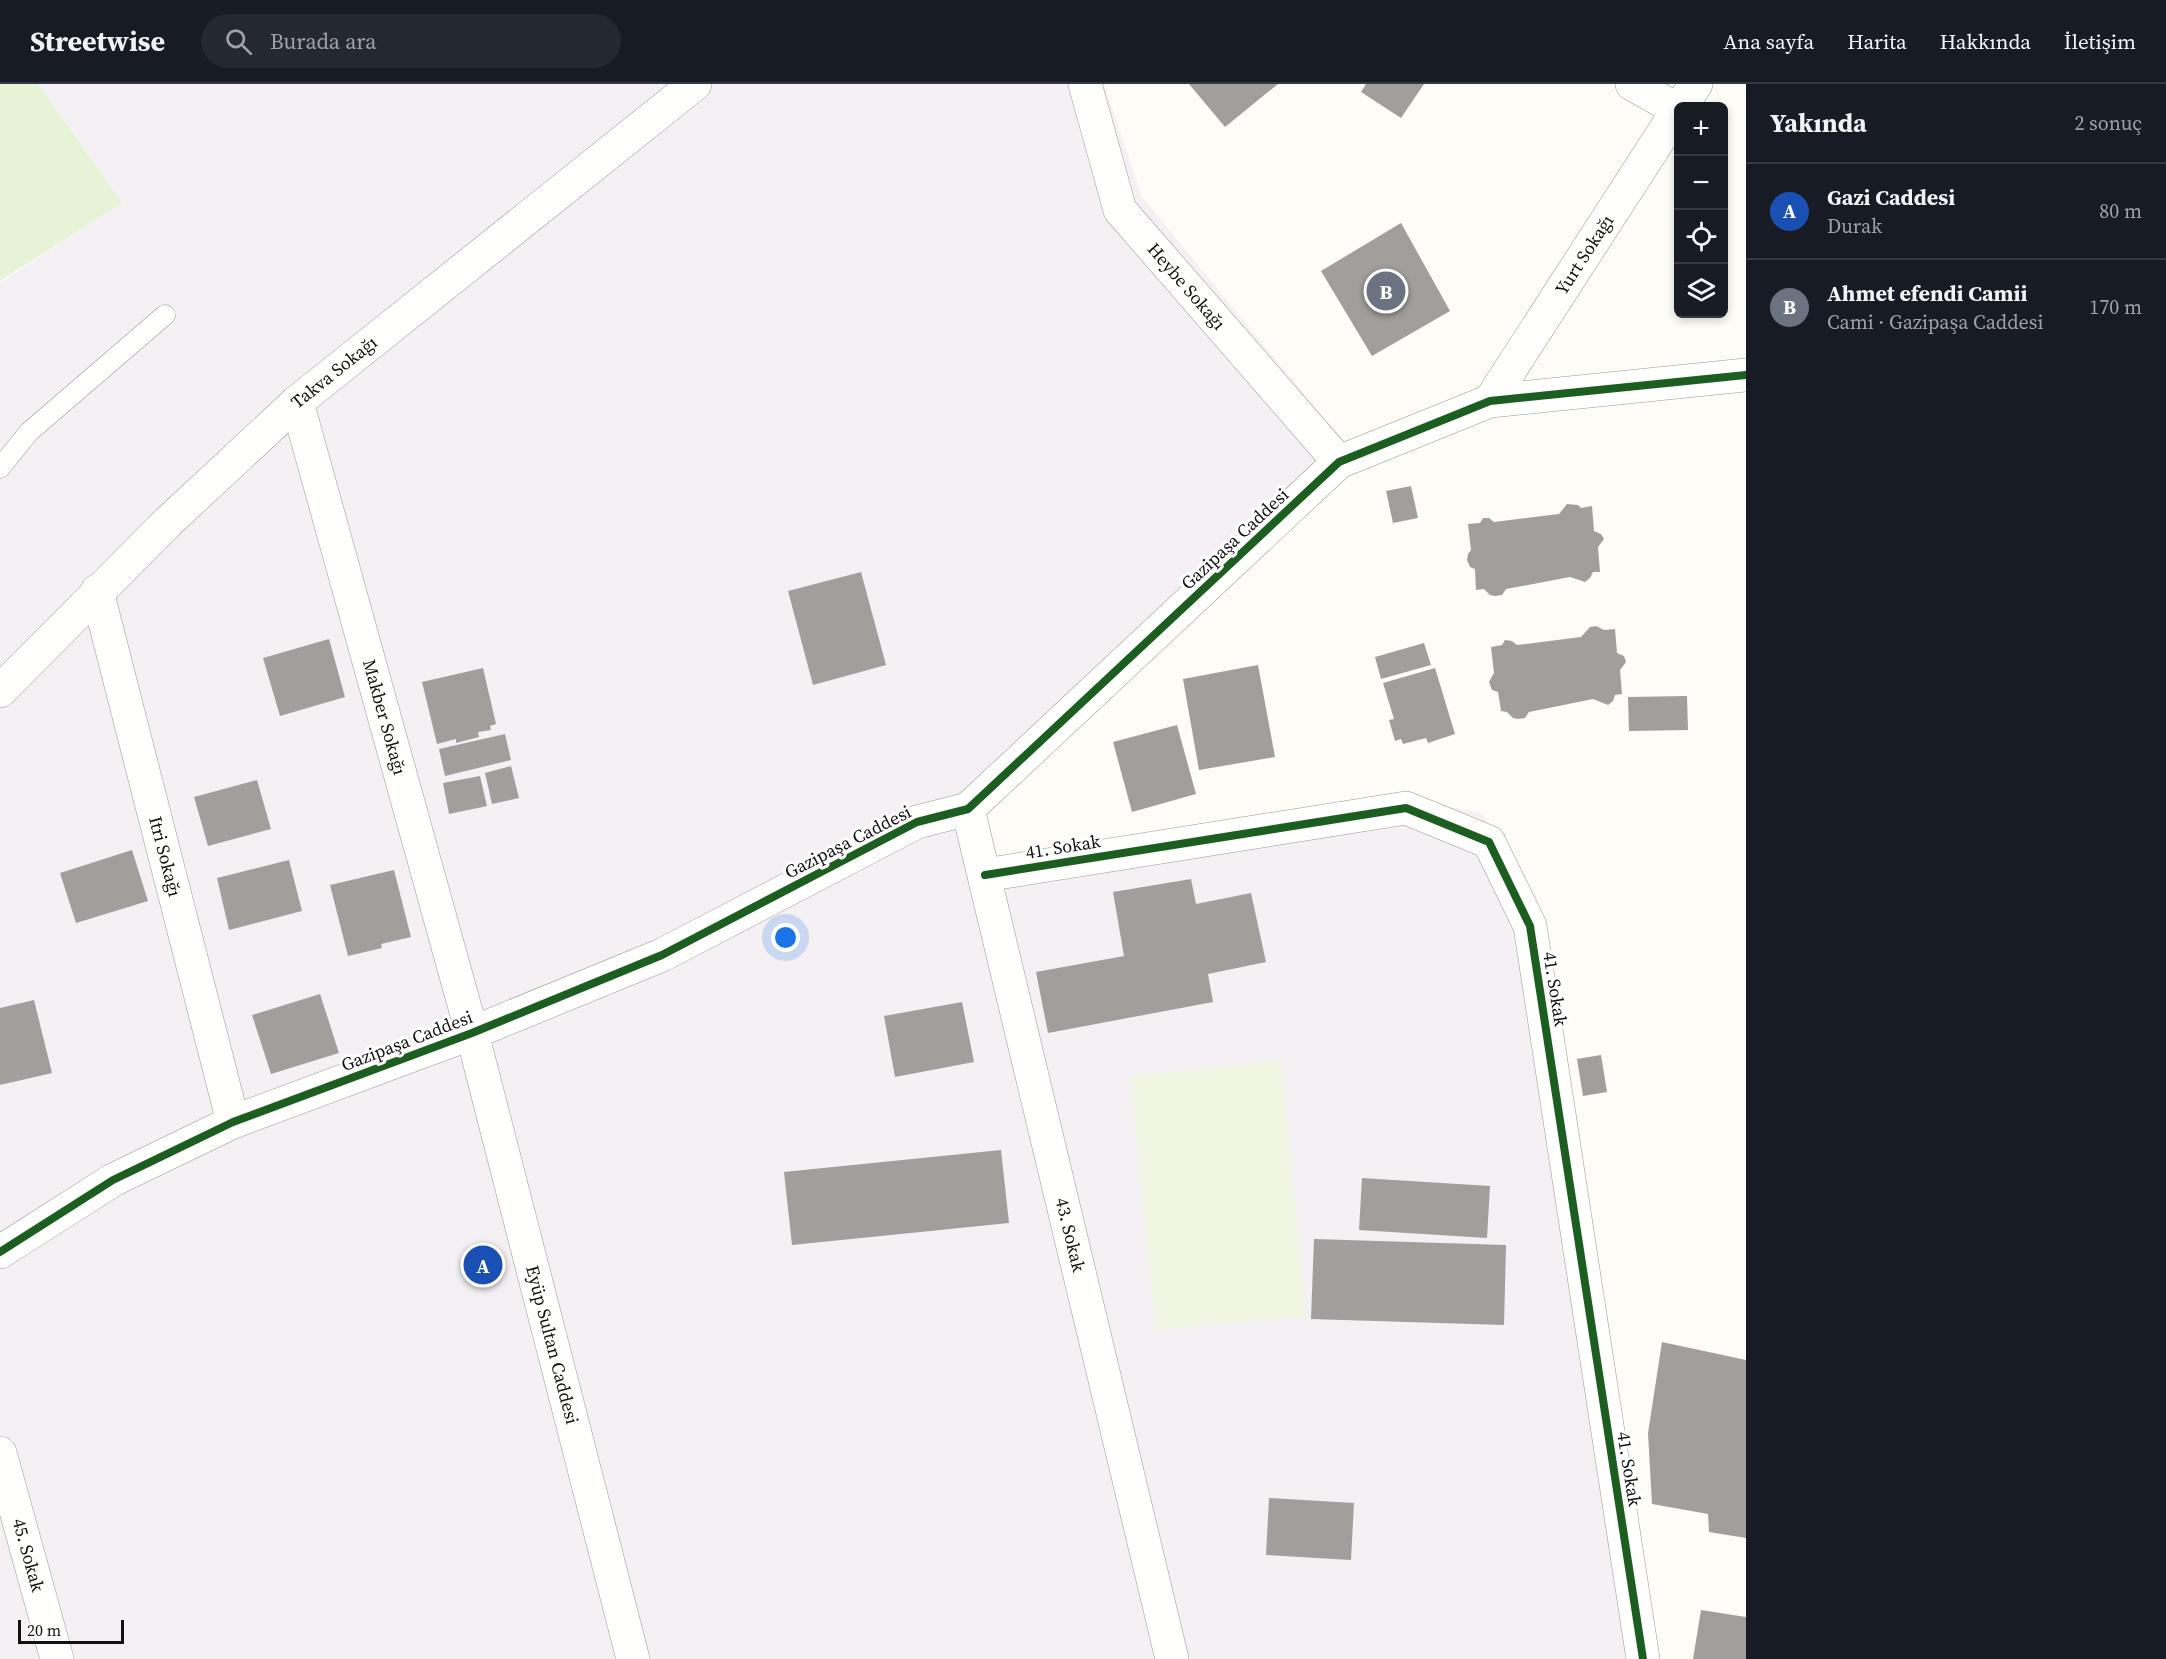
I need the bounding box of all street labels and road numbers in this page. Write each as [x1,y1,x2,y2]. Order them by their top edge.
street label: Yurt Sokağı [1549,210,1619,300]
street label: Heybe Sokağı [1142,237,1232,335]
street label: Takva Sokağı [285,330,382,414]
street label: Gazipaşa Caddesi [1175,482,1294,595]
street label: Makber Sokağı [357,656,413,778]
street label: Gazipaşa Caddesi [780,799,915,884]
street label: Itri Sokağı [143,813,188,899]
street label: 41. Sokak [1024,828,1102,865]
street label: 41. Sokak [1537,950,1574,1028]
street label: Gazipaşa Caddesi [337,1004,476,1077]
street label: 43. Sokak [1050,1195,1092,1275]
street label: Eyüp Sultan Caddesi [520,1263,585,1427]
street label: 41. Sokak [1611,1430,1648,1508]
street label: 45. Sokak [7,1515,51,1595]

